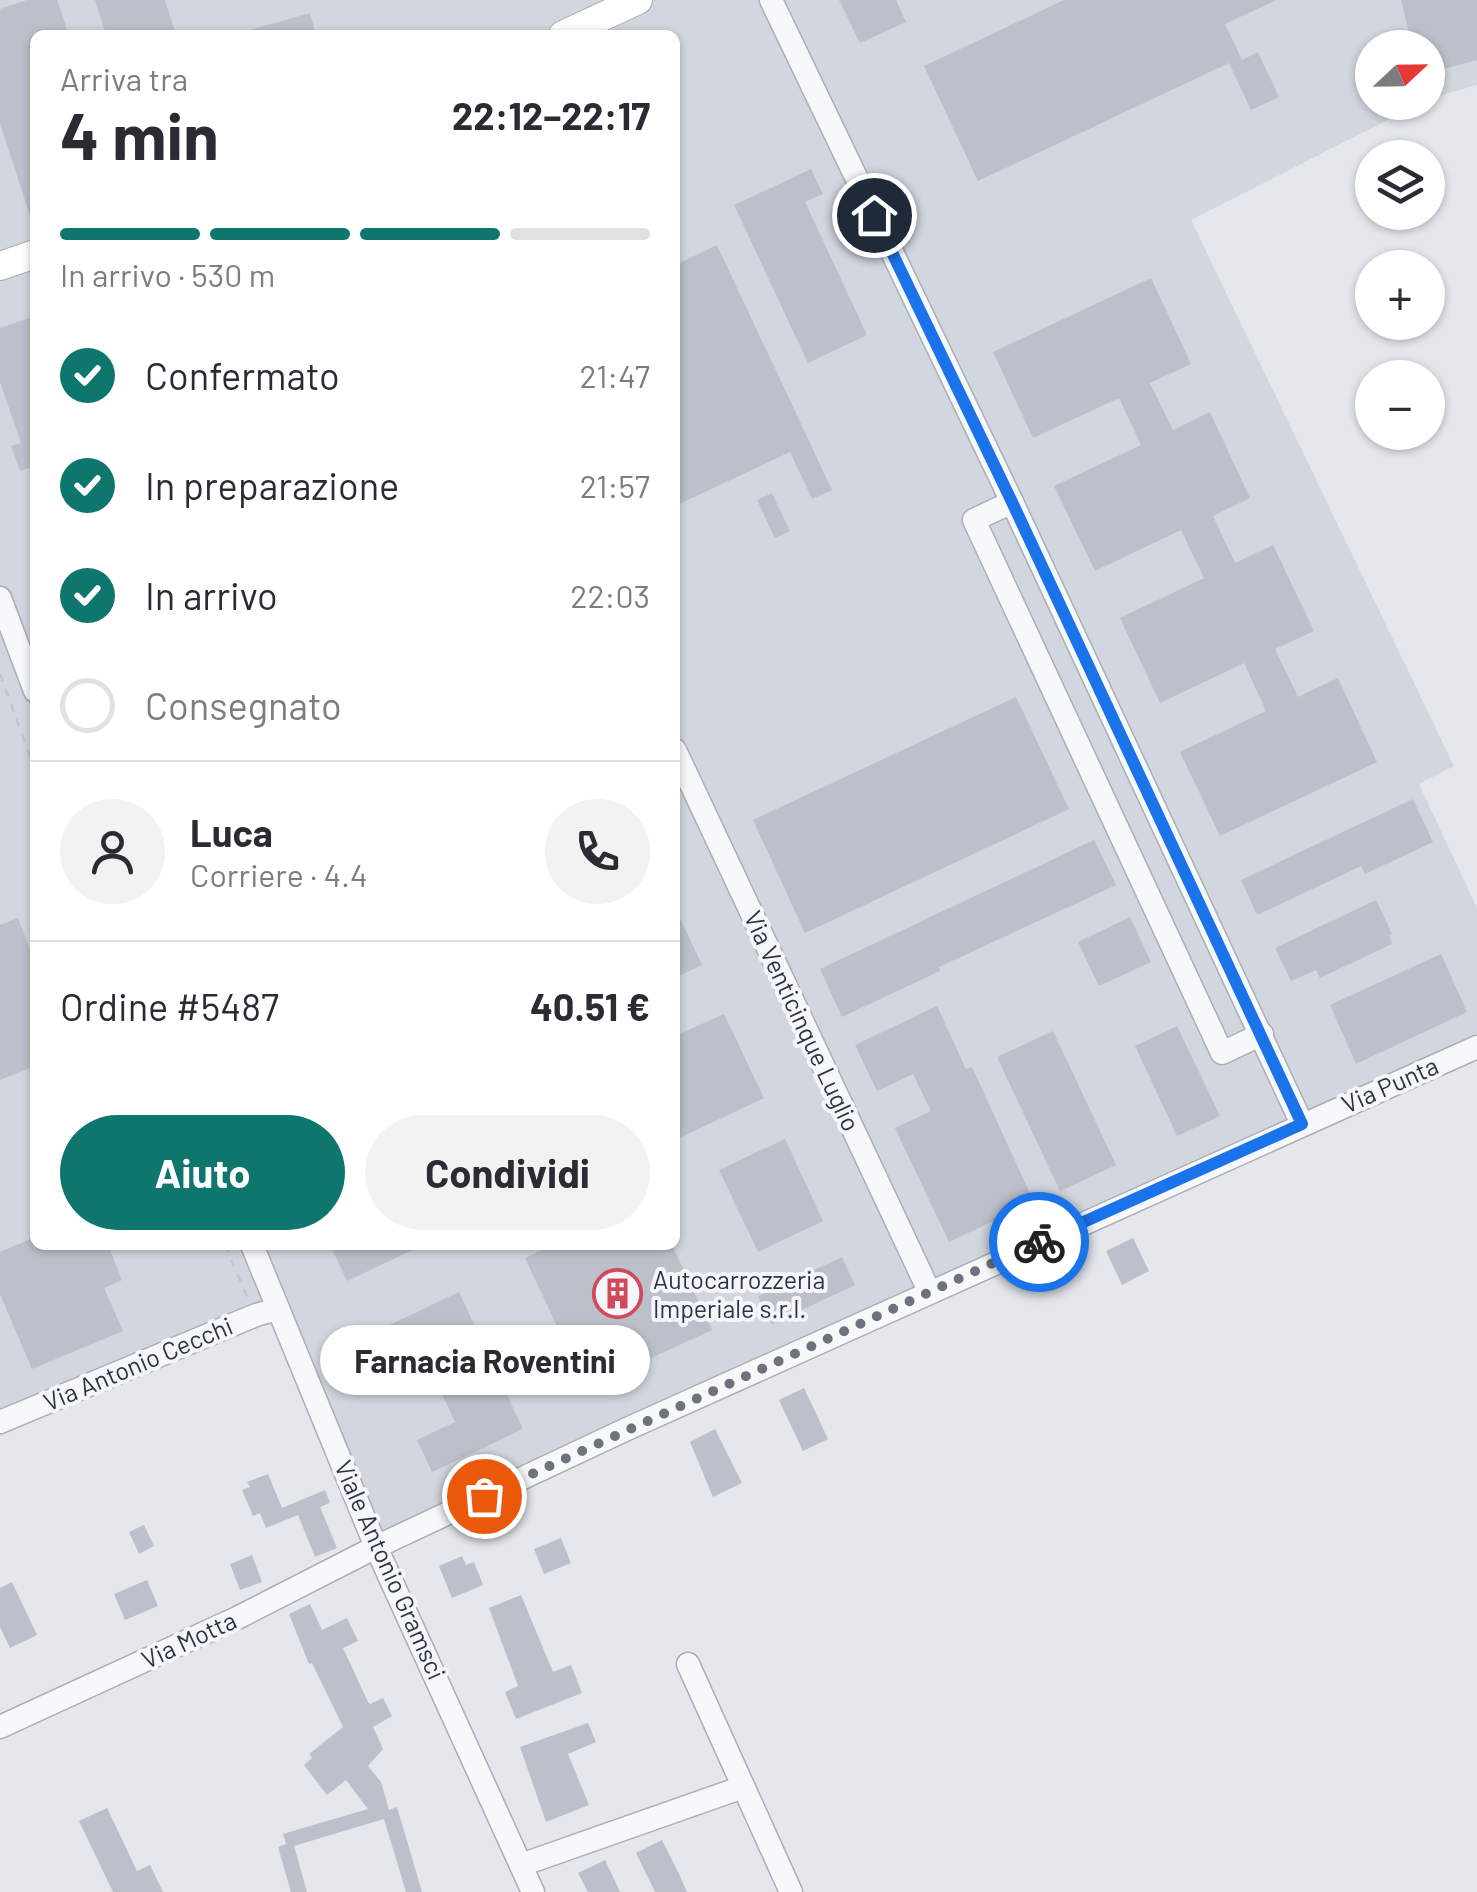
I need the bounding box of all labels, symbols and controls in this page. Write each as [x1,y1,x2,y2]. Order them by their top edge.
north arrow [1355,30,1445,120]
map controls [1355,30,1445,450]
text: Arriva tra [60,59,188,97]
text: 22:12–22:17 [452,92,650,138]
text: 4 min [60,95,219,173]
button: layers [1355,140,1445,230]
pin [832,173,917,258]
icon: home [847,188,902,243]
button: + [1355,250,1445,340]
text: In arrivo · 530 m [60,255,275,293]
icon: check [60,348,115,403]
text: Confermato [145,352,340,398]
text: 21:47 [579,356,650,394]
button: − [1355,360,1445,450]
icon: check [60,458,115,513]
text: In preparazione [145,462,399,508]
text: 21:57 [580,466,650,504]
icon: check [60,568,115,623]
text: In arrivo [145,572,278,618]
text: 22:03 [570,576,650,614]
text: Consegnato [145,682,342,728]
button: person [60,799,165,904]
button: phone [545,799,650,904]
text: Luca [190,809,273,855]
text: Corriere · 4.4 [190,855,368,893]
street label: Via Venticinque Luglio [739,906,867,1136]
text: Ordine #5487 [60,983,279,1029]
text: 40.51 € [530,983,650,1029]
street label: Via Punta [1337,1050,1442,1119]
button: Aiuto [60,1115,345,1230]
button: Condividi [365,1115,650,1230]
courier [989,1192,1089,1292]
icon: bike [1012,1215,1067,1270]
place label: Autocarrozzeria Imperiale s.r.l. [653,1264,825,1323]
building icon: Autocarrozzeria Imperiale s.r.l. [592,1268,644,1320]
street label: Via Antonio Cecchi [38,1310,237,1416]
callout: Farnacia Roventini [319,1326,649,1396]
text: Farnacia Roventini [354,1341,616,1379]
pin [442,1454,527,1539]
street label: Viale Antonio Gramsci [329,1455,453,1684]
icon: bag [457,1469,512,1524]
street label: Via Motta [136,1604,241,1674]

